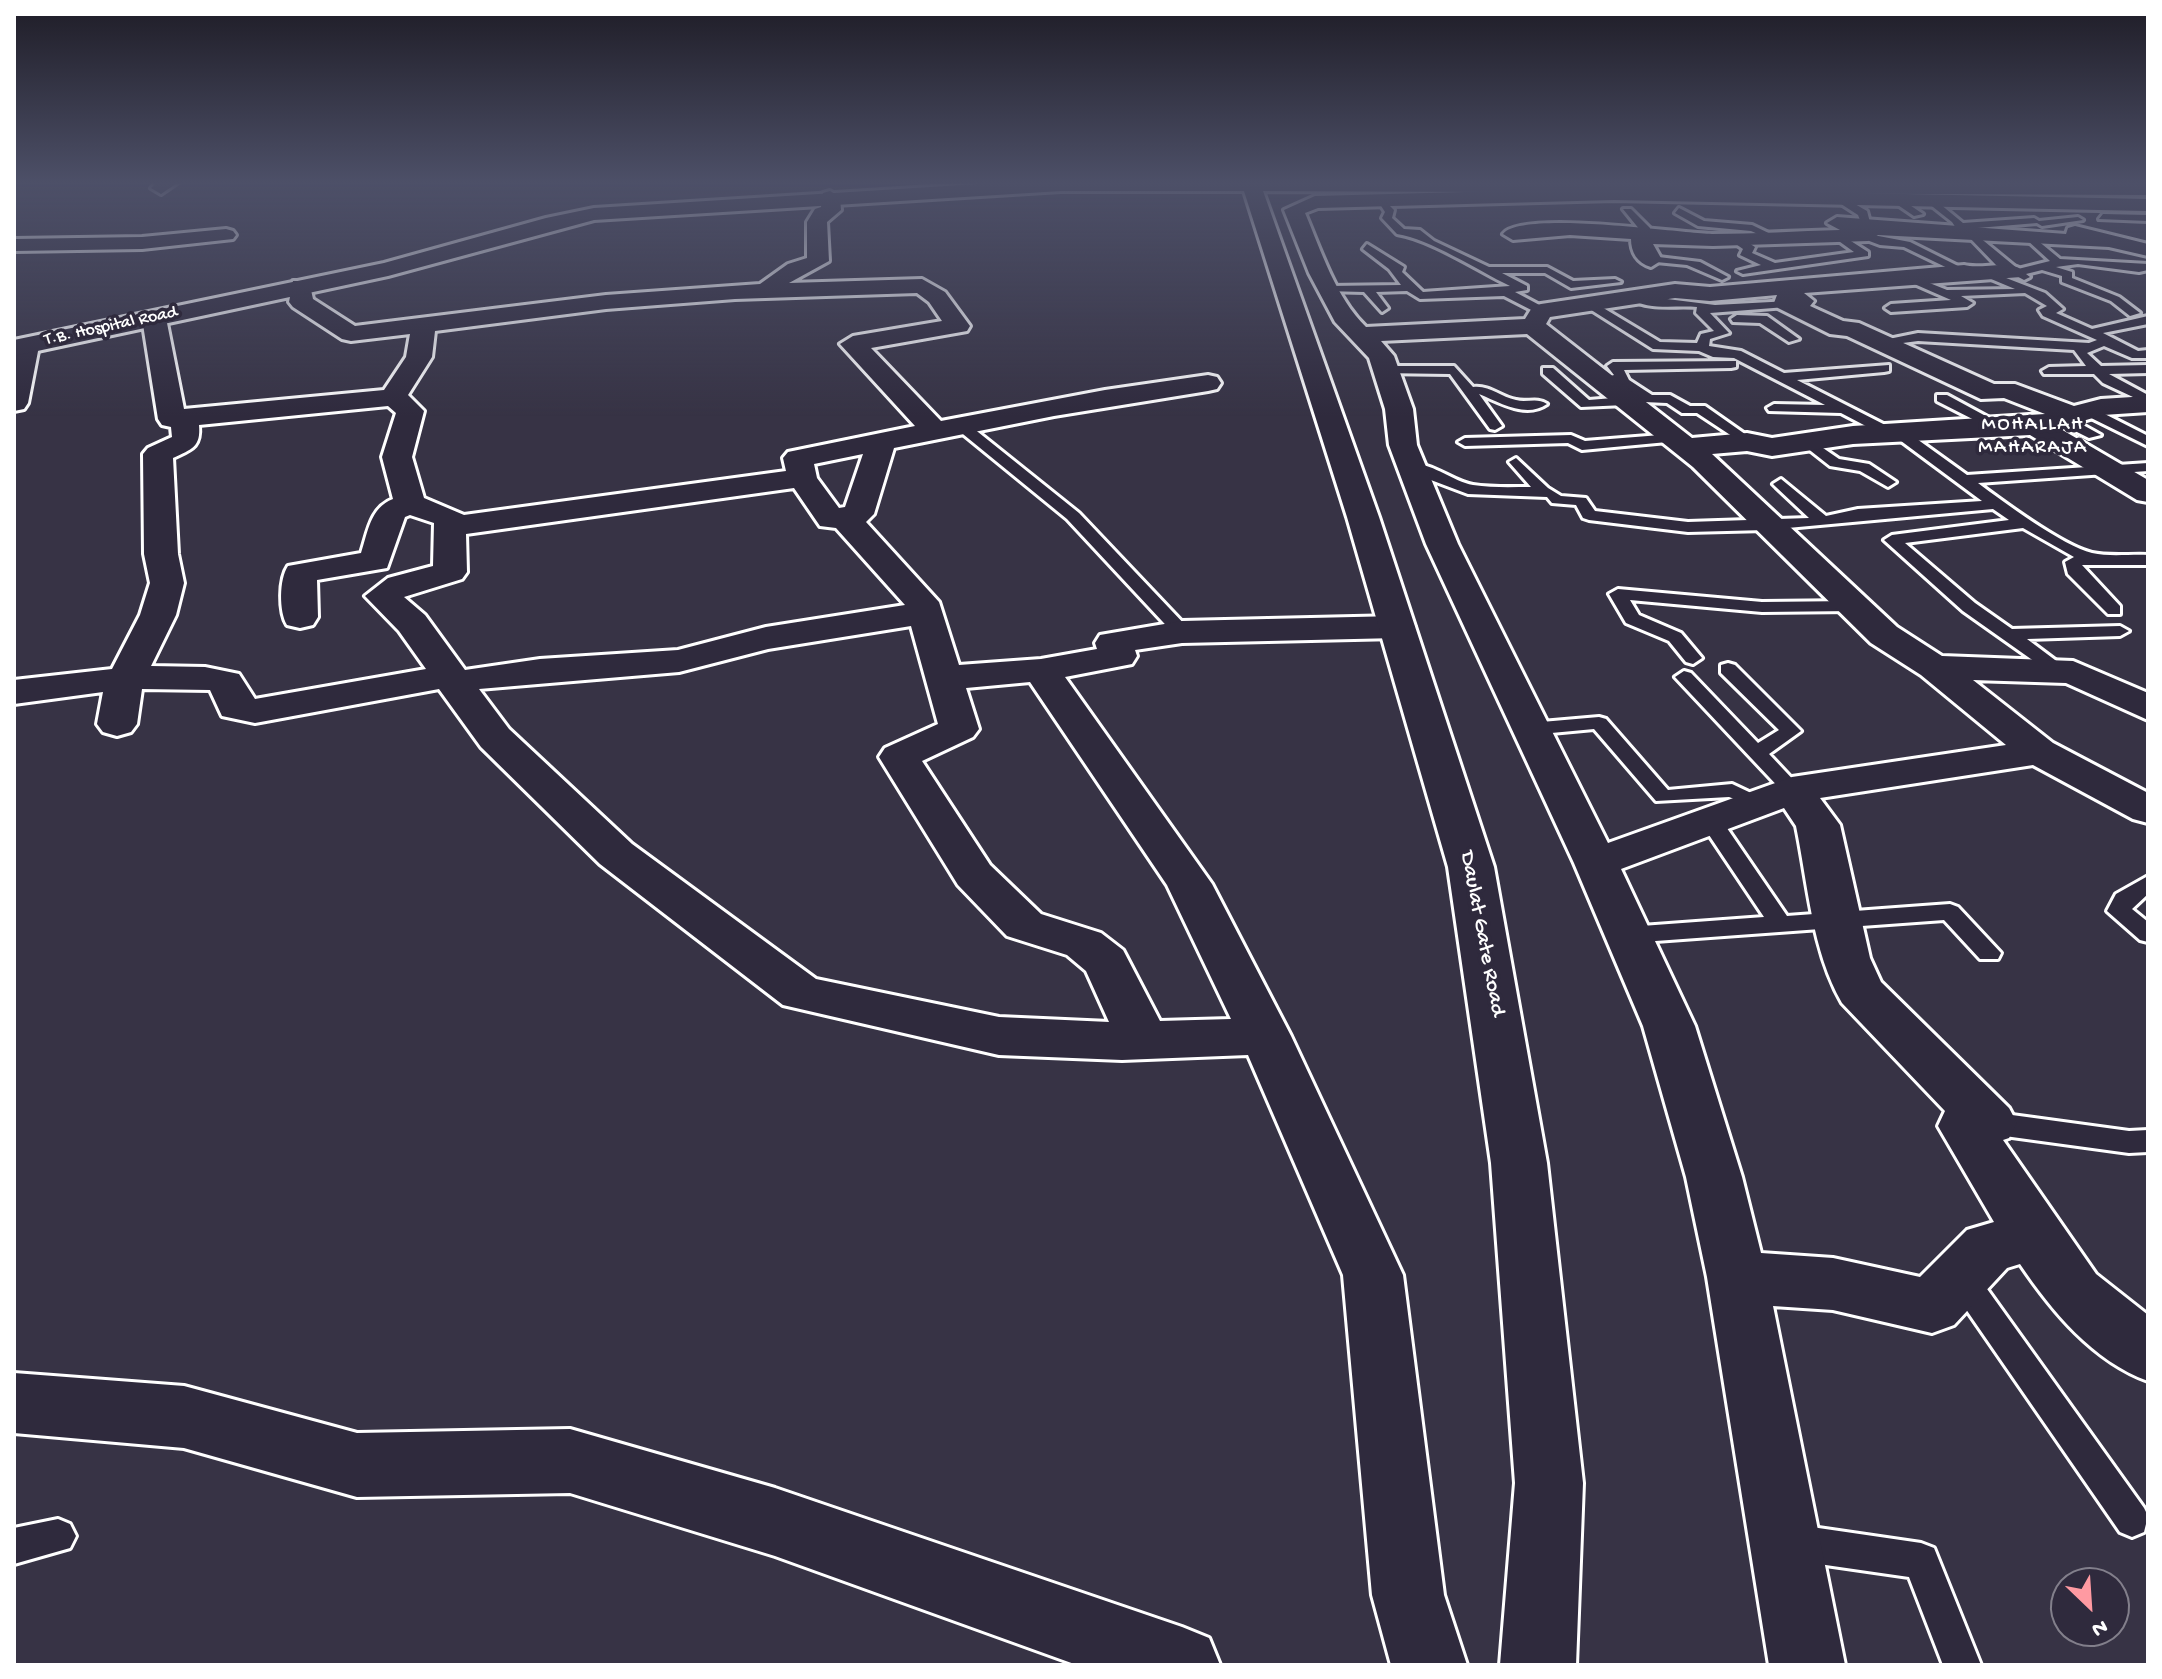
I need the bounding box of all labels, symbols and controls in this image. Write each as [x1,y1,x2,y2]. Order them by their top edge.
street label: T.B. Hospital Road [42,302,180,352]
district label: MOHALLAH MAHARAJA [1978,414,2088,461]
street label: Daulat Gate Road [1452,849,1510,1019]
north arrow [2050,1567,2130,1647]
text: N [2087,1612,2111,1642]

